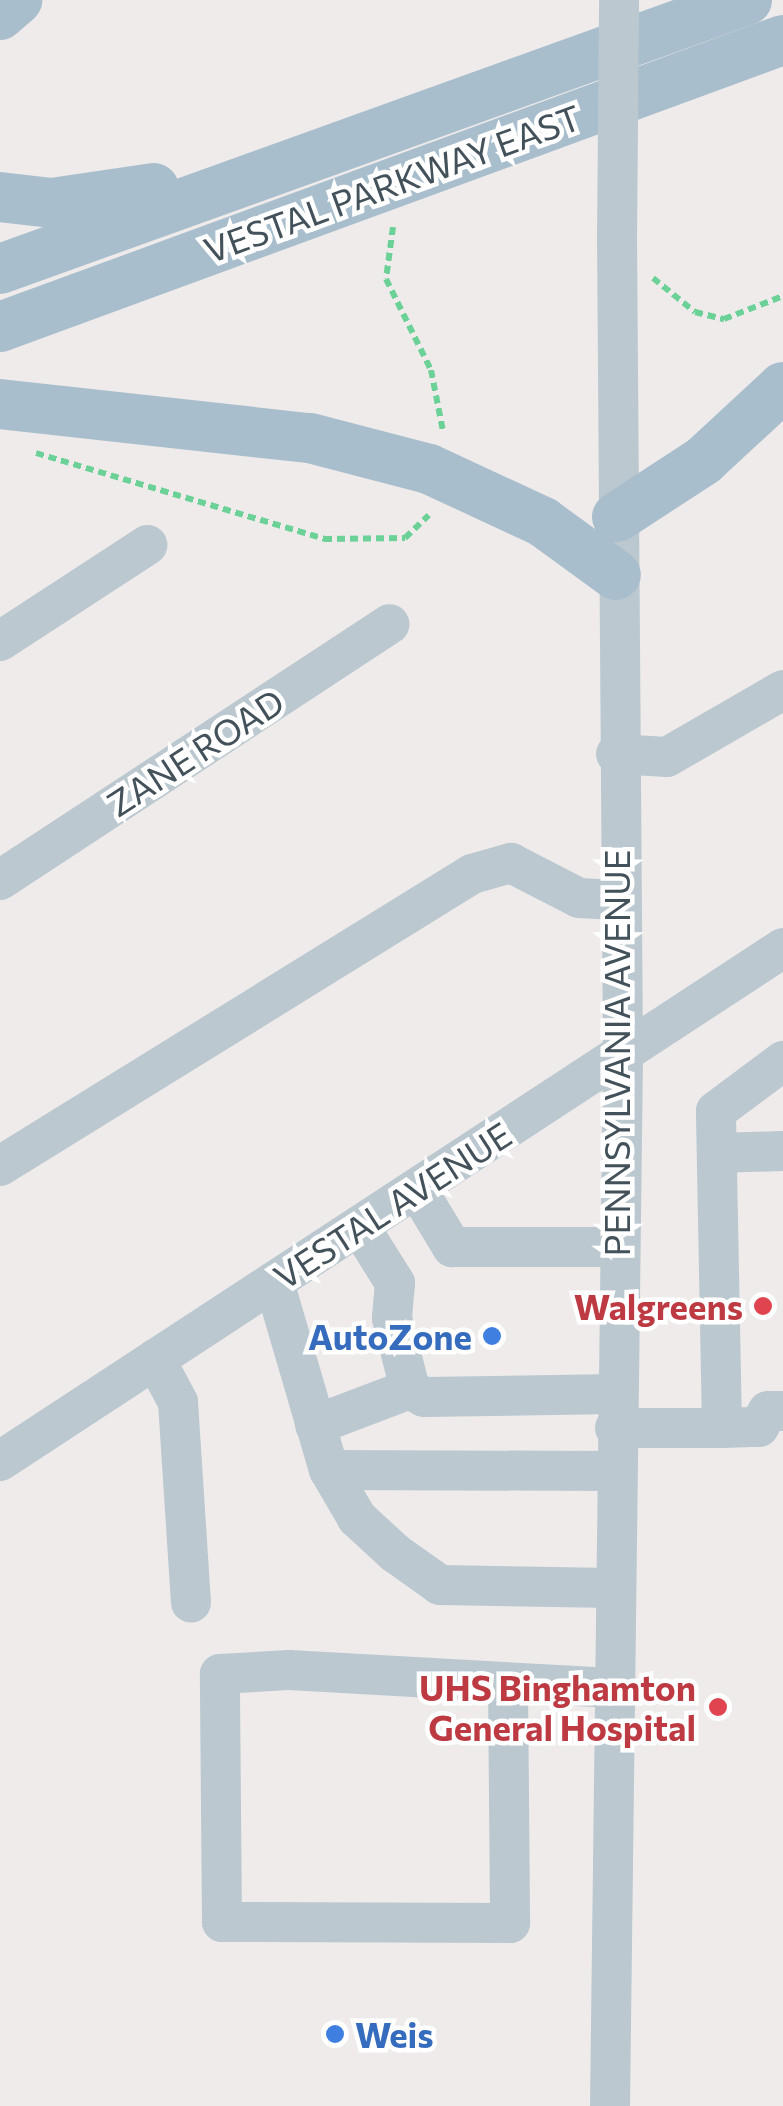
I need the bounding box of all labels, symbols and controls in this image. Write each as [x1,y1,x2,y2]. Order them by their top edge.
street label: VESTAL PARKWAY EAST [198,95,586,271]
street label: ZANE ROAD [99,679,291,825]
street label: PENNSYLVANIA AVENUE [595,849,637,1257]
street label: VESTAL AVENUE [266,1113,518,1297]
place label: Walgreens [574,1285,743,1327]
marker: Walgreens [752,1295,774,1317]
place label: AutoZone [308,1315,472,1357]
marker: AutoZone [481,1325,503,1347]
place label: UHS Binghamton General Hospital [419,1666,696,1748]
marker: UHS Binghamton General Hospital [705,1694,731,1720]
place label: Weis [355,2013,434,2055]
marker: Weis [324,2023,346,2045]

